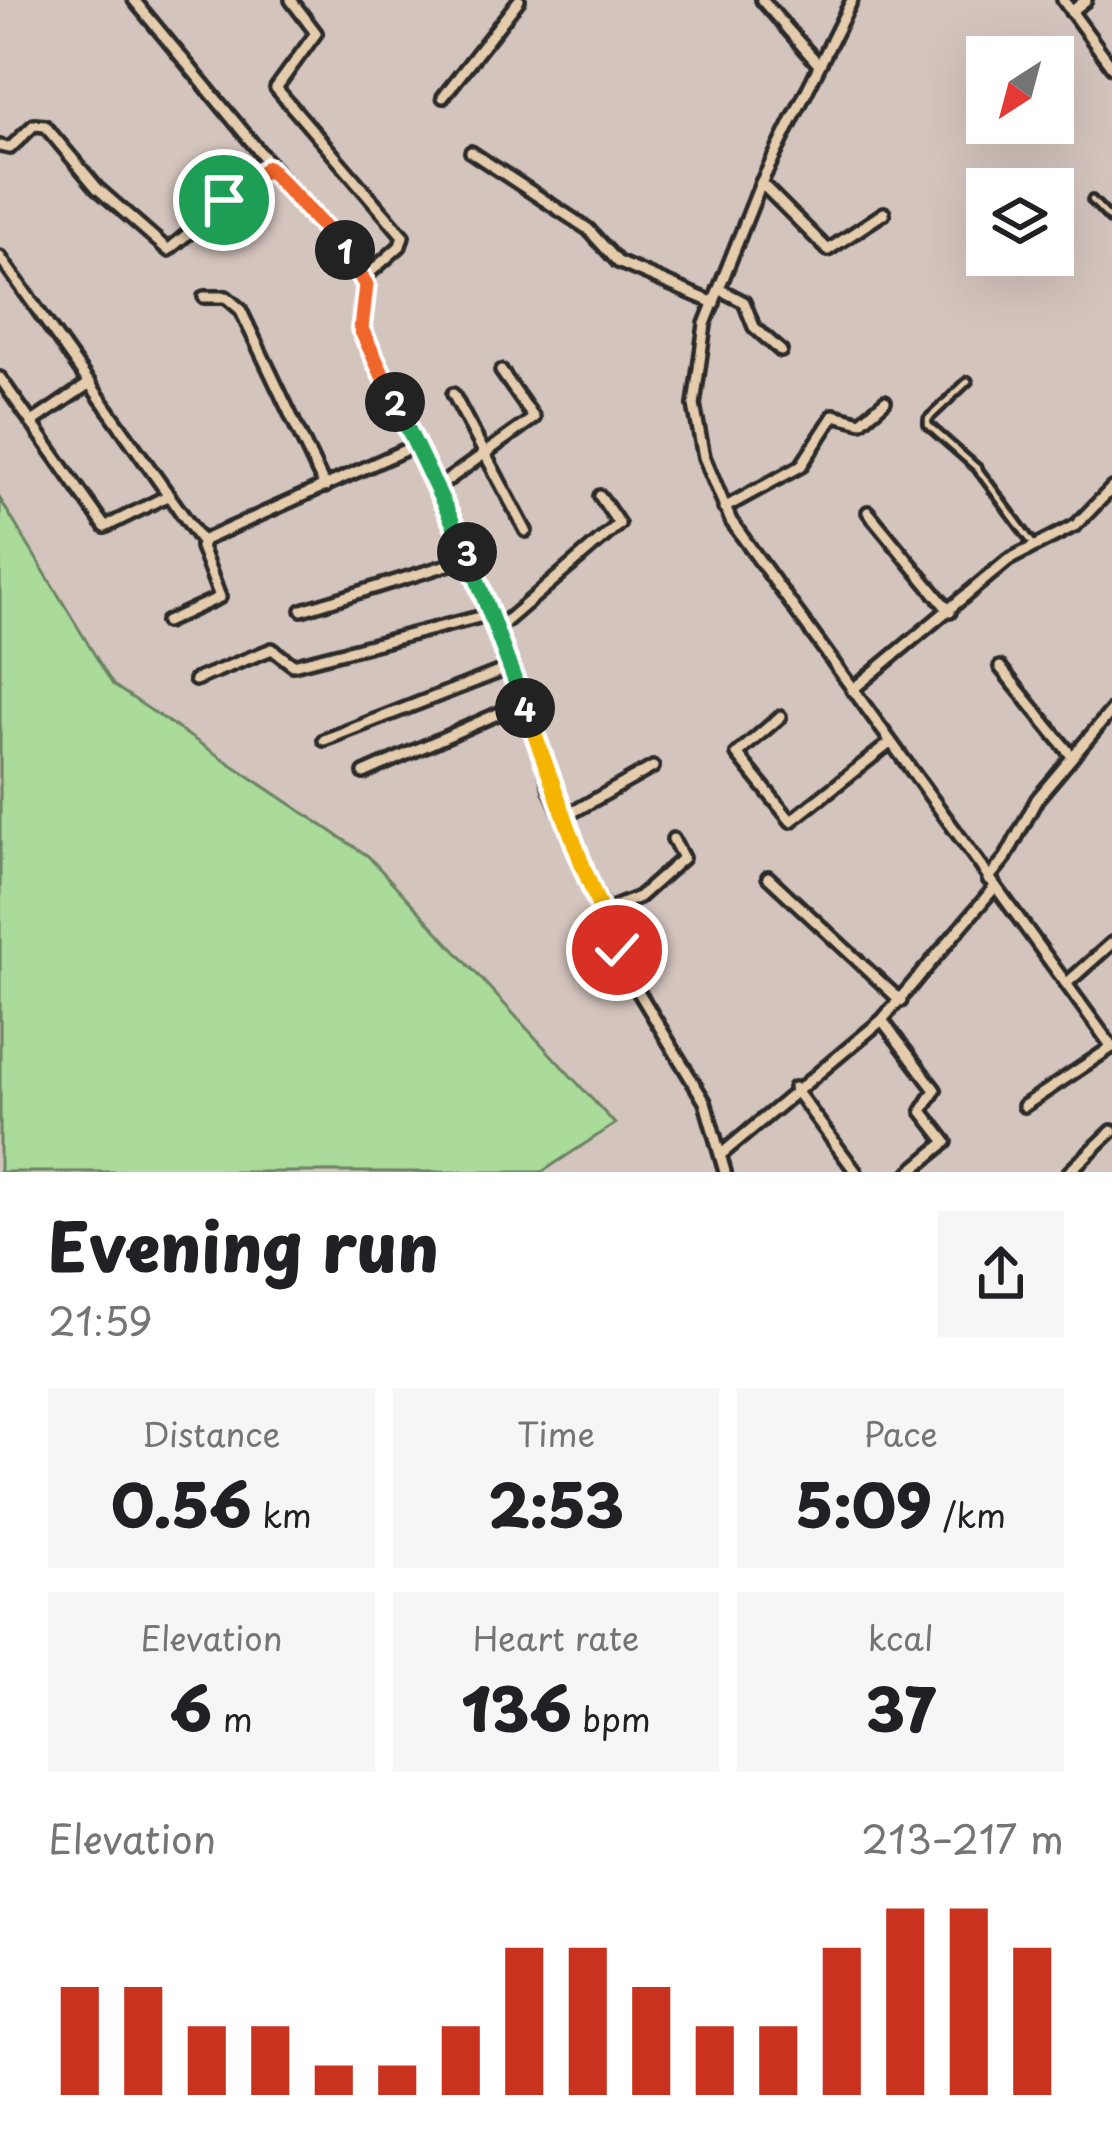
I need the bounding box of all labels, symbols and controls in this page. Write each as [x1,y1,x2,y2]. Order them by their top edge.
north arrow [966,36,1074,144]
map controls [966,36,1074,276]
pin [173,149,275,251]
icon: arrive [191,167,257,233]
button: layers [966,168,1074,276]
pin: 1 [315,220,375,280]
text: 1 [337,225,353,275]
pin: 2 [365,372,425,432]
text: 2 [383,377,407,427]
pin: 3 [437,522,497,582]
text: 3 [456,527,478,577]
pin: 4 [495,678,555,738]
text: 4 [514,683,536,733]
pin [566,899,668,1001]
icon: check [584,917,650,983]
text: Evening run [48,1195,439,1294]
button: share [938,1211,1064,1337]
text: 21:59 [48,1290,153,1349]
text: Distance [142,1408,281,1458]
text: Time [517,1408,595,1458]
text: Pace [863,1408,938,1458]
text: 0.56 [111,1458,252,1548]
text: 2:53 [488,1458,624,1548]
text: 5:09 [795,1458,932,1548]
text: km [252,1489,312,1539]
text: /km [932,1489,1006,1539]
text: Elevation [140,1612,283,1662]
text: Heart rate [473,1612,639,1662]
text: kcal [868,1612,934,1662]
text: 6 [170,1662,212,1752]
text: 136 [461,1662,572,1752]
text: 37 [866,1662,936,1752]
text: m [212,1693,253,1743]
text: bpm [572,1693,651,1743]
text: Elevation [48,1808,216,1867]
text: 213–217 m [861,1808,1064,1867]

